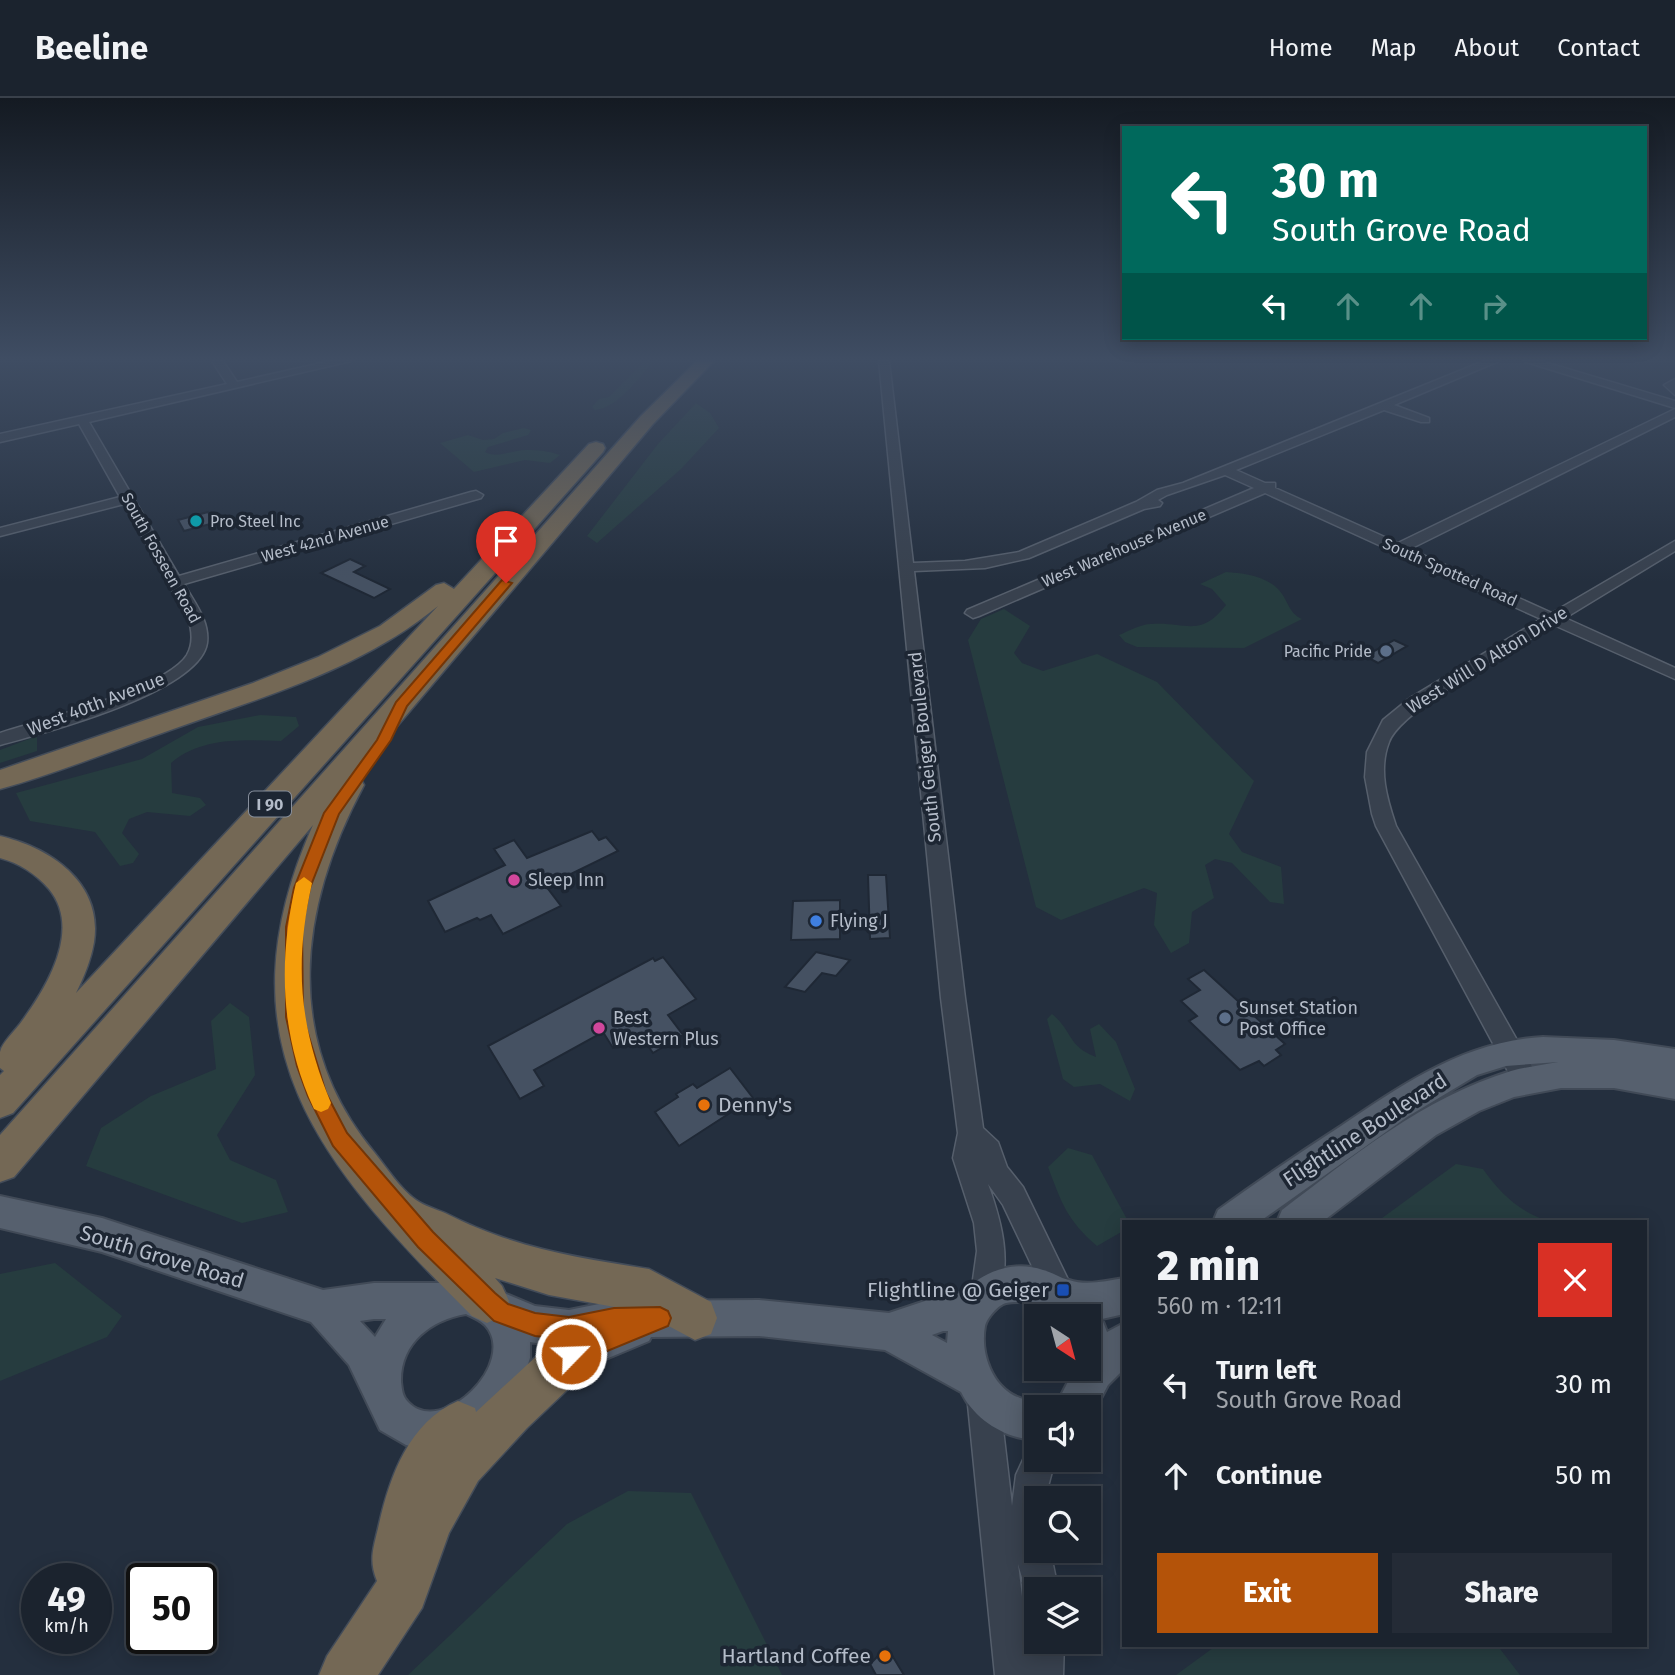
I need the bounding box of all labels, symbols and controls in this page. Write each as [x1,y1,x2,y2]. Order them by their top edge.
text: Beeline [35,28,148,68]
text: Home [1269,34,1333,62]
text: Map [1371,34,1417,62]
text: About [1455,34,1519,62]
text: Contact [1557,34,1640,62]
text: 30 m [1272,151,1379,210]
icon: left [1157,154,1248,245]
text: South Grove Road [1272,211,1531,249]
icon: left [1256,287,1294,325]
icon: ahead [1329,287,1367,325]
icon: ahead [1402,287,1440,325]
icon: right [1475,287,1513,325]
street label: South Fosseen Road [117,489,205,627]
street label: West Warehouse Avenue [1039,505,1209,591]
pin [476,511,536,583]
place label: Pro Steel Inc [210,512,301,531]
street label: West 42nd Avenue [259,512,391,566]
marker: Pro Steel Inc [188,513,204,529]
icon: arrive [487,522,525,560]
street label: South Spotted Road [1380,534,1520,610]
street label: West Will D Alton Drive [1402,601,1572,719]
place label: Pacific Pride [1284,642,1372,661]
marker: Pacific Pride [1378,643,1394,659]
street label: South Geiger Boulevard [904,650,946,844]
street label: West 40th Avenue [24,668,168,740]
road number: I 90 [249,792,291,817]
place label: Sleep Inn [528,869,604,891]
marker: Sleep Inn [506,872,522,888]
place label: Flying J [830,910,888,932]
marker: Flying J [808,913,824,929]
place label: Sunset Station Post Office [1239,997,1358,1040]
place label: Best Western Plus [613,1007,719,1050]
marker: Sunset Station Post Office [1217,1010,1233,1026]
marker: Best Western Plus [591,1020,607,1036]
street label: Flightline Boulevard [1278,1067,1452,1193]
place label: Denny's [718,1092,792,1118]
marker: Denny's [696,1097,712,1113]
street label: South Grove Road [77,1220,247,1294]
text: 2 min [1157,1241,1260,1291]
button: close [1538,1243,1612,1317]
place label: Flightline @ Geiger [867,1277,1049,1303]
marker: Flightline @ Geiger [1055,1282,1071,1298]
text: 560 m · 12:11 [1157,1292,1283,1320]
north arrow [1024,1304,1101,1381]
map controls [1024,1304,1101,1654]
position arrow [534,1317,608,1391]
text: Turn left [1216,1355,1317,1386]
icon: left [1157,1366,1195,1404]
text: 30 m [1555,1369,1612,1400]
text: South Grove Road [1216,1386,1402,1414]
button: sound [1024,1395,1101,1472]
icon: ahead [1157,1457,1195,1495]
text: Continue [1216,1460,1322,1491]
text: 50 m [1555,1460,1612,1491]
button: search [1024,1486,1101,1563]
button: Exit [1157,1553,1378,1633]
button: Share [1392,1553,1612,1633]
speed limit sign: 50 [126,1563,217,1654]
button: layers [1024,1577,1101,1654]
text: 49 [47,1578,86,1620]
text: km/h [44,1615,89,1637]
place label: Hartland Coffee [722,1643,871,1669]
marker: Hartland Coffee [877,1648,893,1664]

